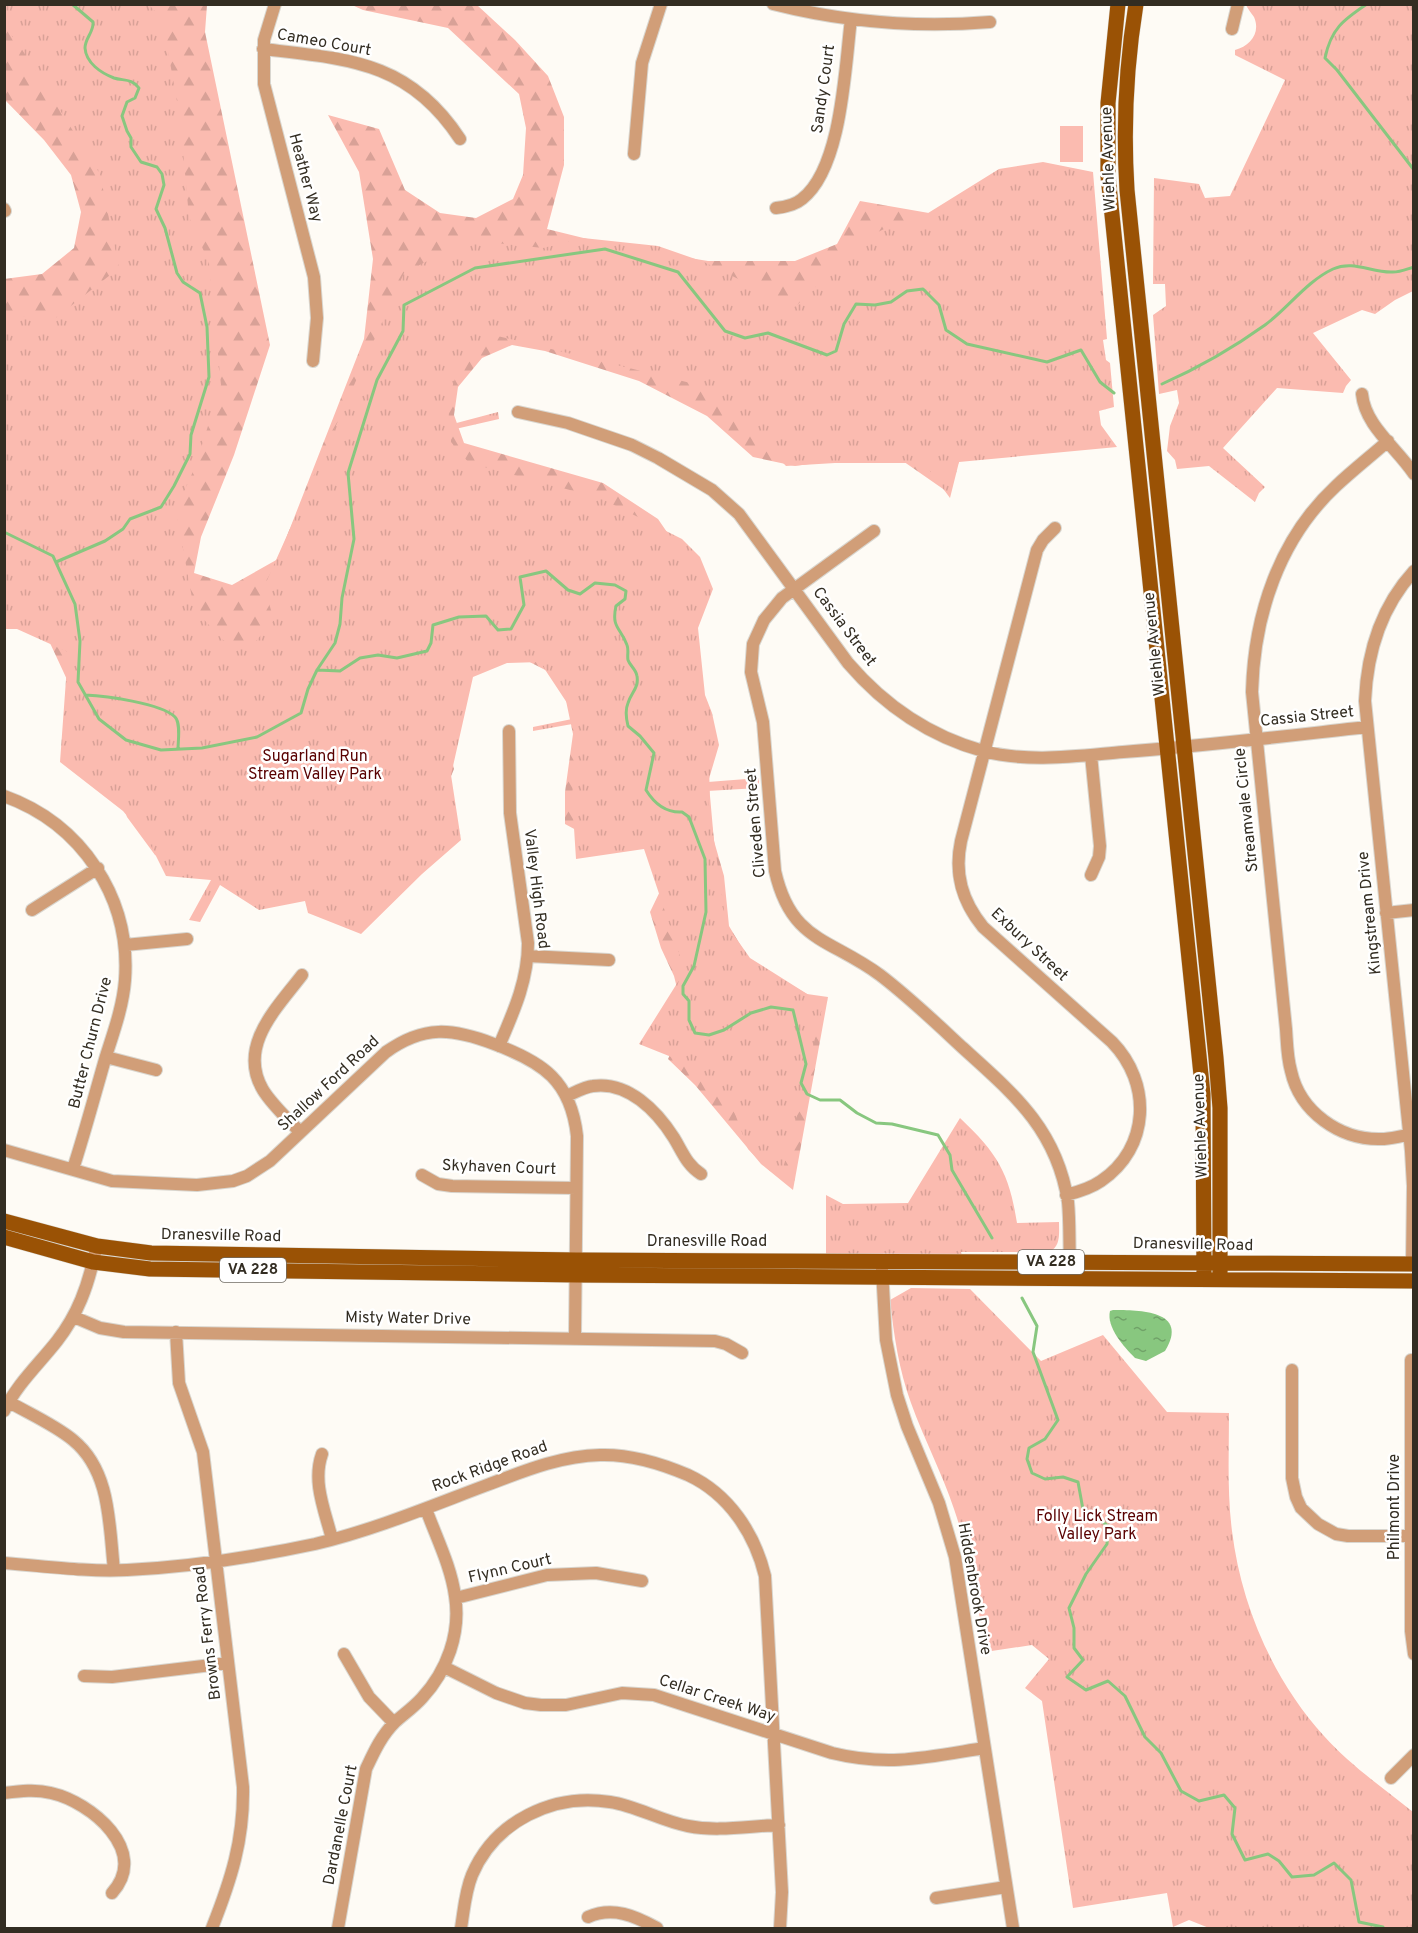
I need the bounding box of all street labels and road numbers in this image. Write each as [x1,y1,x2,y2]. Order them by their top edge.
street label: Cameo Court [275,25,373,61]
street label: Sandy Court [808,43,840,135]
street label: Wiehle Avenue [1097,106,1121,212]
street label: Heather Way [284,131,326,225]
street label: Cassia Street [808,583,880,671]
street label: Wiehle Avenue [1140,591,1170,697]
street label: Cassia Street [1259,702,1355,732]
street label: Streamvale Circle [1231,747,1263,873]
street label: Cliveden Street [741,767,771,879]
street label: Valley High Road [519,828,553,950]
street label: Kingstream Drive [1354,850,1386,976]
street label: Exbury Street [986,904,1072,986]
street label: Butter Churn Drive [65,975,117,1111]
street label: Shallow Ford Road [274,1032,384,1136]
street label: Wiehle Avenue [1189,1073,1213,1179]
street label: Skyhaven Court [441,1156,557,1180]
street label: Dranesville Road [161,1225,281,1247]
street label: Dranesville Road [647,1232,767,1252]
street label: Dranesville Road [1133,1234,1253,1256]
road number: VA 228 [1018,1250,1084,1274]
road number: VA 228 [220,1258,286,1282]
street label: Misty Water Drive [345,1308,471,1330]
street label: Rock Ridge Road [429,1437,551,1497]
street label: Philmont Drive [1385,1454,1405,1560]
street label: Hiddenbrook Drive [953,1521,995,1657]
street label: Flynn Court [466,1550,554,1588]
street label: Browns Ferry Road [190,1565,226,1701]
street label: Cellar Creek Way [656,1671,778,1727]
street label: Dardanelle Court [320,1763,362,1887]

